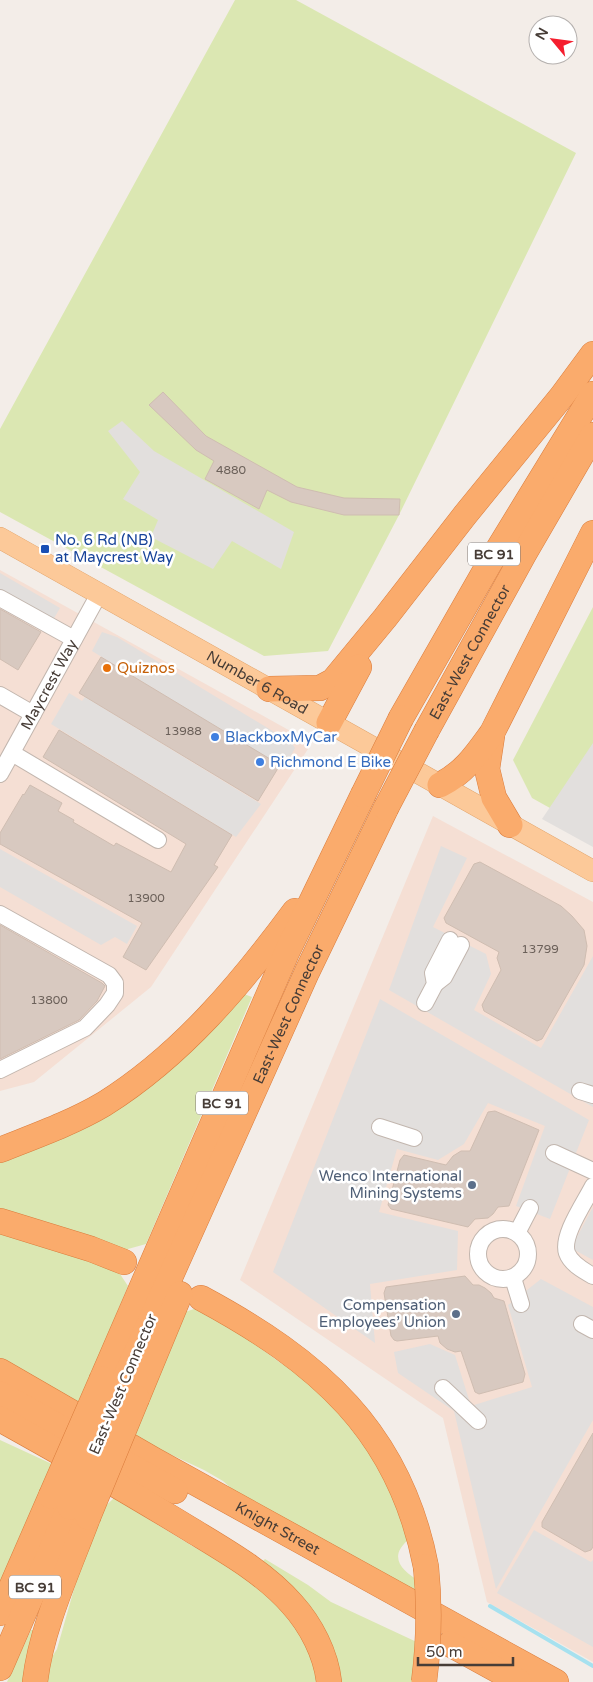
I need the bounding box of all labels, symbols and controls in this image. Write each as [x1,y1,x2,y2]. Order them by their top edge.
north arrow [528,15,578,65]
text: N [532,25,552,43]
house number: 4880 [216,463,247,477]
place label: No. 6 Rd (NB) at Maycrest Way [55,531,173,566]
road number: BC 91 [468,542,520,566]
marker: No. 6 Rd (NB) at Maycrest Way [39,543,51,555]
street label: East-West Connector [426,581,514,723]
street label: Maycrest Way [17,636,81,733]
street label: Number 6 Road [203,647,311,718]
place label: Quiznos [117,659,175,677]
marker: Quiznos [101,662,113,674]
house number: 13988 [164,724,202,738]
place label: BlackboxMyCar [225,728,337,746]
marker: BlackboxMyCar [209,731,221,743]
place label: Richmond E Bike [270,753,391,771]
marker: Richmond E Bike [254,756,266,768]
house number: 13900 [127,891,165,905]
street label: East-West Connector [249,941,328,1087]
house number: 13799 [521,942,559,956]
house number: 13800 [30,993,68,1007]
road number: BC 91 [196,1092,248,1114]
place label: Wenco International Mining Systems [319,1167,462,1202]
marker: Wenco International Mining Systems [466,1179,478,1191]
place label: Compensation Employees’ Union [319,1296,446,1331]
marker: Compensation Employees’ Union [450,1308,462,1320]
street label: East-West Connector [85,1311,161,1457]
street label: Knight Street [232,1498,323,1559]
road number: BC 91 [9,1575,61,1598]
scale bar [418,1634,513,1666]
text: 50 m [426,1643,463,1661]

